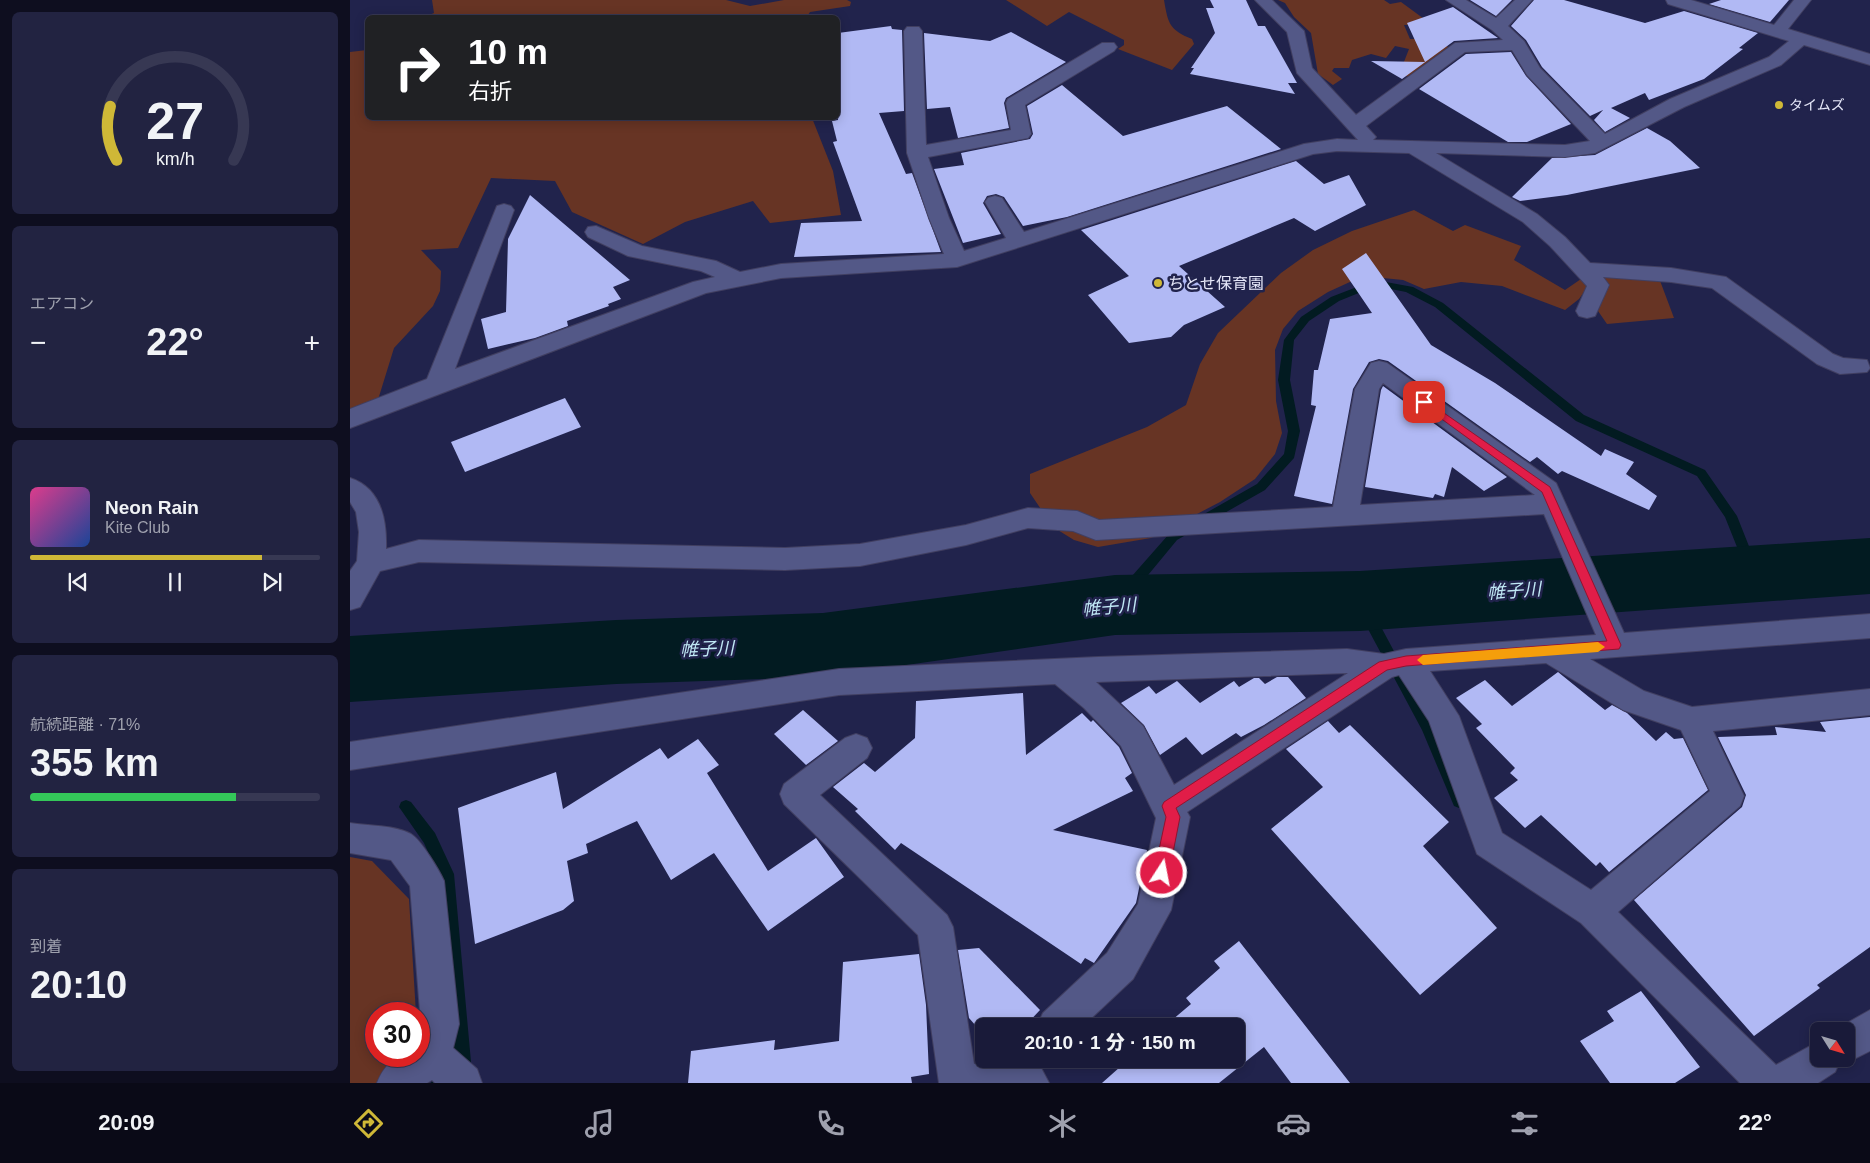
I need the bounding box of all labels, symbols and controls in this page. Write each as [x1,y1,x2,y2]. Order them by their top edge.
text: 10 m [468,32,548,71]
icon: right [385,35,450,100]
text: 右折 [468,79,512,104]
text: 27 [146,92,204,150]
place label: タイムズ [1789,97,1845,113]
marker: タイムズ [1773,99,1785,111]
text: km/h [156,149,194,169]
place label: ちとせ保育園 [1168,275,1264,292]
marker: ちとせ保育園 [1152,277,1164,289]
text: エアコン [30,295,94,312]
text: 22° [146,321,204,363]
text: − [30,327,46,358]
text: + [304,327,320,358]
pin [1403,381,1445,423]
icon: arrive [1410,388,1438,416]
text: Neon Rain [105,497,199,518]
text: Kite Club [105,519,170,536]
icon: previous [64,568,92,596]
icon: pause [161,568,189,596]
icon: next [258,568,286,596]
water label: 帷子川 [1486,579,1544,603]
water label: 帷子川 [1081,595,1139,619]
water label: 帷子川 [680,638,736,660]
text: 航続距離 · 71% [30,716,140,733]
text: 355 km [30,742,159,784]
position arrow [1135,846,1187,898]
text: 到着 [30,938,62,955]
text: 20:10 [30,964,127,1006]
speed limit sign: 30 [365,1002,430,1067]
north arrow [1810,1022,1855,1068]
map controls [1810,1022,1855,1067]
text: 20:10 · 1 分 · 150 m [1024,1032,1196,1053]
icon: directions [351,1106,386,1141]
icon: music [582,1106,617,1141]
icon: phone [813,1106,848,1141]
icon: climate [1045,1106,1080,1141]
icon: car [1276,1106,1311,1141]
icon: filters [1507,1106,1542,1141]
text: 20:09 [98,1110,154,1135]
text: 22° [1739,1110,1772,1135]

